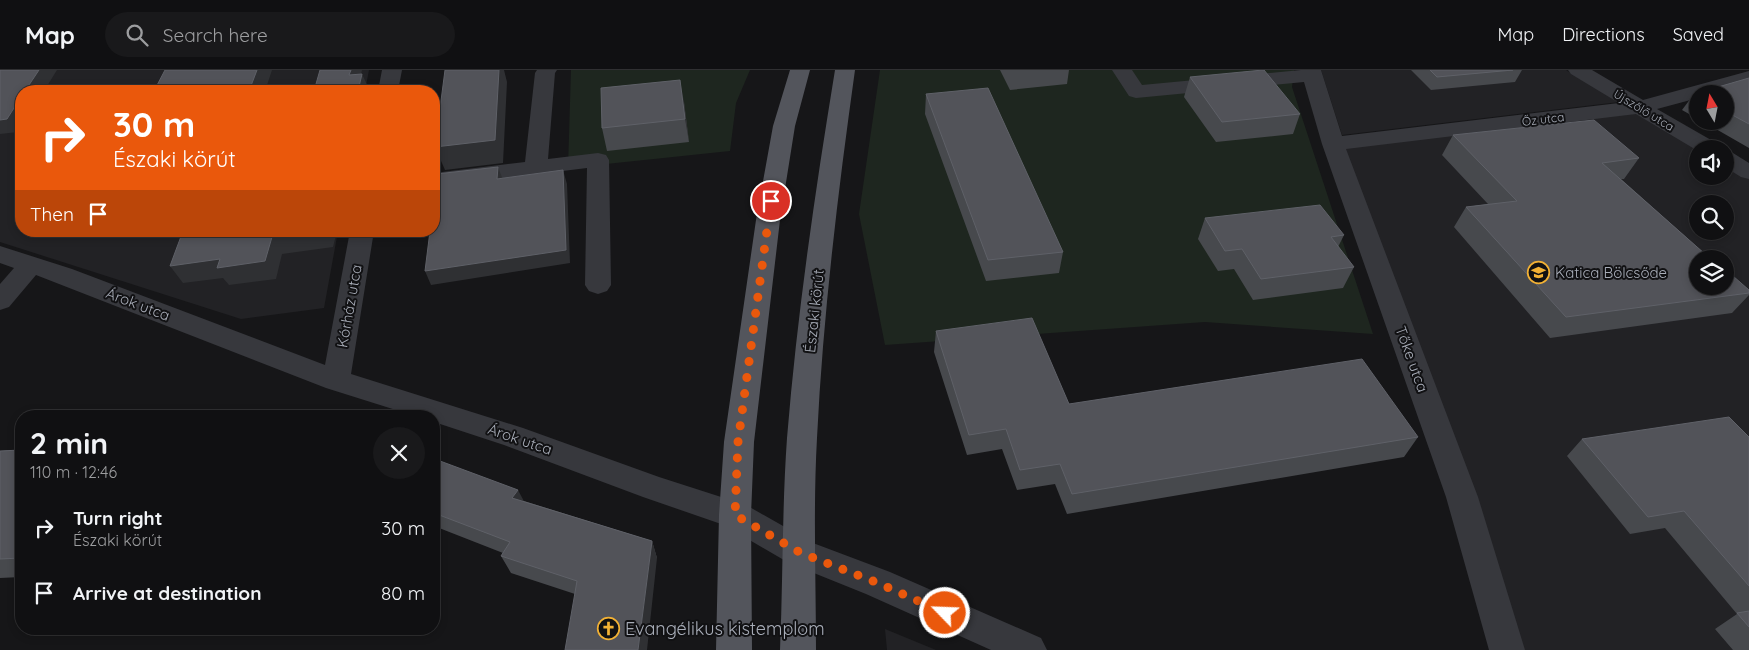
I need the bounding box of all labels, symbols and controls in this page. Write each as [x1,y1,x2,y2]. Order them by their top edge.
search box [105,12,455,57]
text: Map [25,20,75,50]
icon: search [123,21,151,49]
text: Search here [163,23,268,47]
text: Map [1497,23,1534,46]
text: Directions [1562,23,1645,46]
text: Saved [1673,23,1724,46]
north arrow [1689,85,1734,130]
map controls [1689,85,1734,295]
street label: Újszőlő utca [1611,86,1677,134]
text: 30 m [113,102,195,146]
icon: right [30,105,95,170]
street label: Őz utca [1521,109,1565,129]
button: sound [1689,140,1734,185]
text: Északi körút [113,145,236,173]
pin [750,180,792,222]
icon: arrive [757,187,785,215]
button: search [1689,195,1734,240]
icon: arrive [84,200,112,228]
text: Then [30,202,74,226]
button: layers [1689,250,1734,295]
school or university icon: Katica Bölcsőde [1527,260,1551,284]
street label: Kórház utca [332,263,366,349]
place label: Katica Bölcsőde [1555,263,1667,282]
street label: Északi körút [800,268,828,354]
street label: Árok utca [103,283,173,325]
street label: Tőke utca [1391,323,1433,395]
street label: Árok utca [485,419,555,459]
text: 2 min [30,424,108,462]
button: close [373,427,425,479]
text: 110 m · 12:46 [30,462,117,482]
text: Turn right [73,506,162,530]
icon: right [30,514,58,542]
text: 30 m [381,516,425,540]
text: Északi körút [73,530,162,550]
icon: arrive [30,579,58,607]
text: Arrive at destination [73,581,262,605]
text: 80 m [381,581,425,605]
position arrow [918,586,970,638]
church icon: Evangélikus kistemplom [597,616,621,640]
place label: Evangélikus kistemplom [625,617,825,640]

